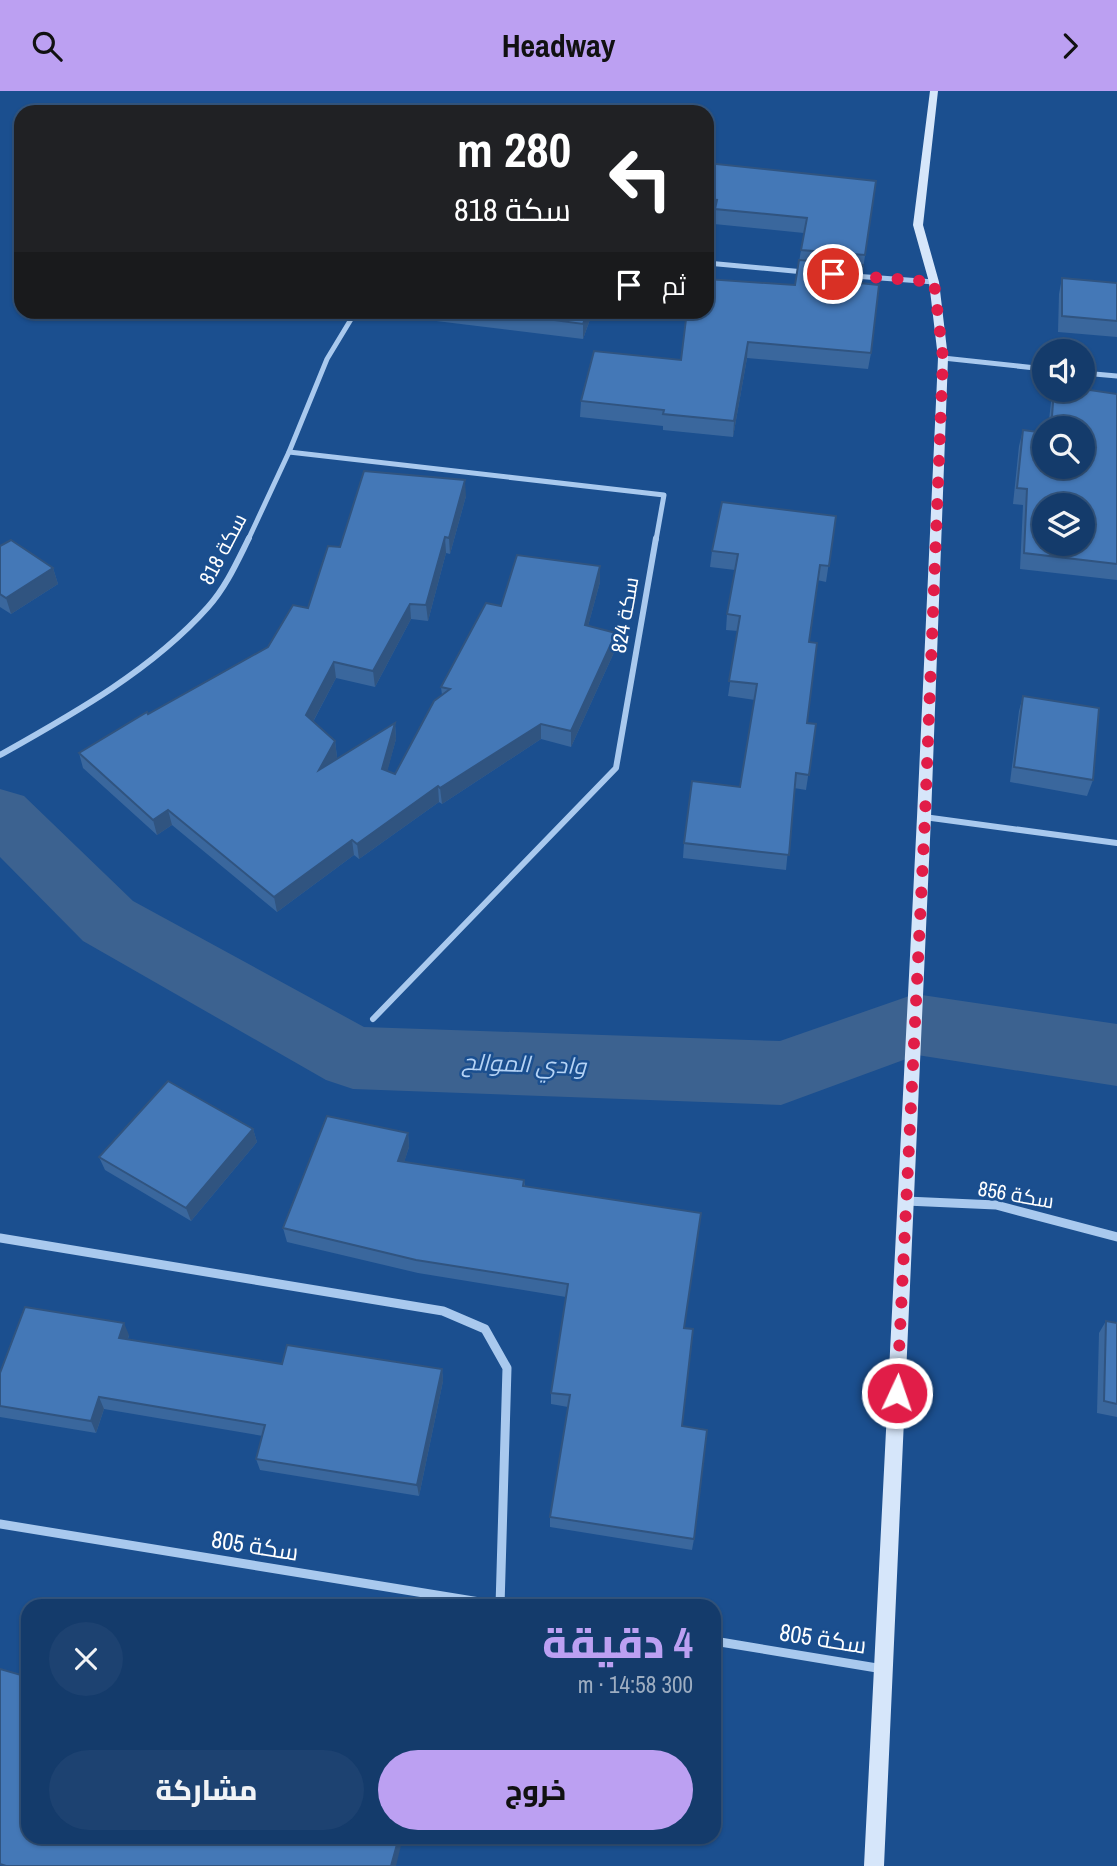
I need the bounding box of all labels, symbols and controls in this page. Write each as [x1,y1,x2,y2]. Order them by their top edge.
text: Headway [502,24,615,67]
icon: search [28,27,66,65]
icon: forward [1051,27,1089,65]
text: 280 m [457,116,571,182]
icon: left [595,133,686,224]
text: سكة 818 [454,188,571,231]
pin [803,244,863,304]
icon: arrive [814,255,852,293]
icon: arrive [610,266,648,304]
text: ثم [662,268,686,303]
map controls [1032,339,1095,556]
button: sound [1032,339,1095,402]
button: search [1032,416,1095,479]
button: layers [1032,493,1095,556]
street label: سكة 818 [192,508,253,590]
street label: سكة 824 [604,575,645,655]
water label: وادي الموالح [460,1046,588,1084]
street label: سكة 856 [976,1174,1056,1215]
position arrow [860,1356,934,1430]
street label: سكة 805 [209,1522,301,1568]
text: 4 دقيقة [542,1615,693,1671]
street label: سكة 805 [777,1615,869,1661]
button: close [49,1622,123,1696]
text: 300 m · 14:58 [578,1669,693,1700]
button: مشاركة [49,1750,364,1830]
button: خروج [378,1750,693,1830]

